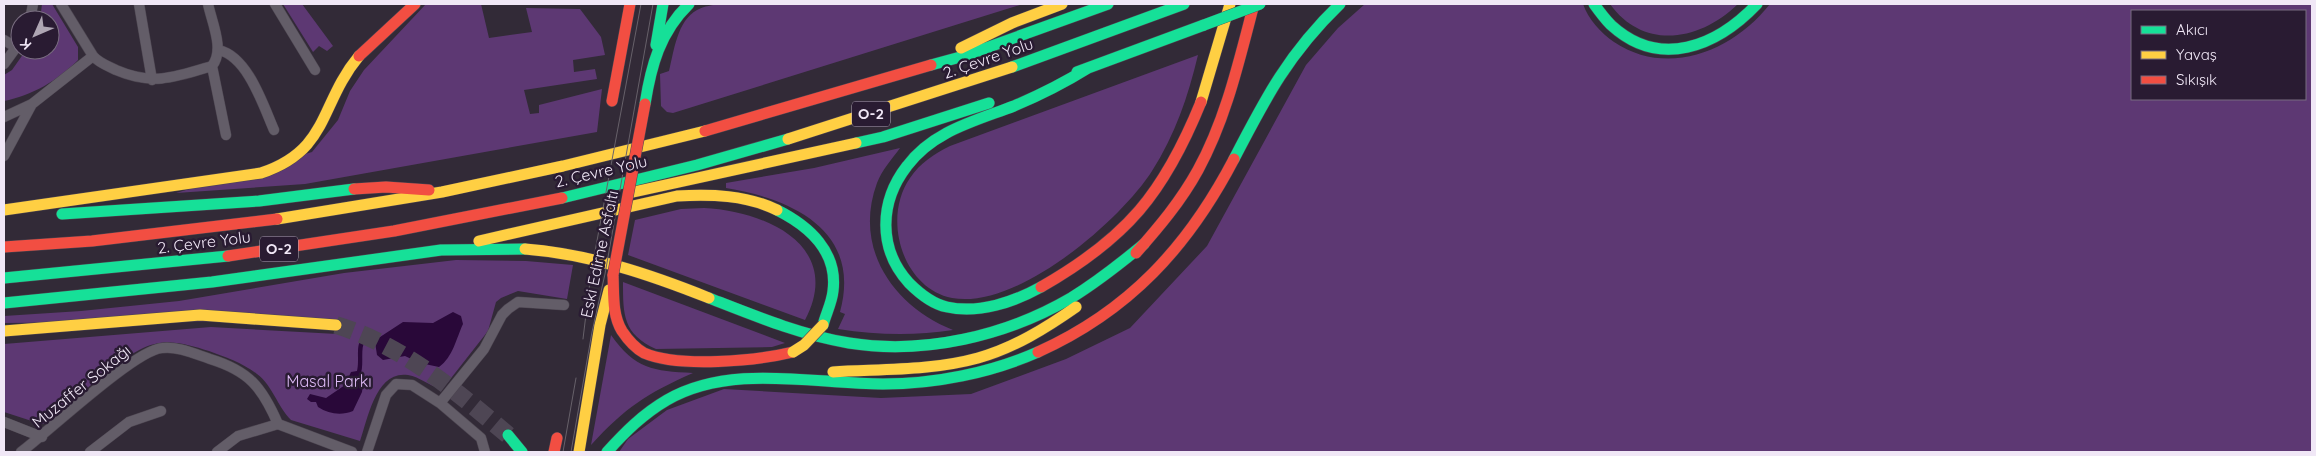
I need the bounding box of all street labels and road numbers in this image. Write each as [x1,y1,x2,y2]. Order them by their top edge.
street label: 2. Çevre Yolu [940,33,1036,83]
road number: O-2 [852,102,890,126]
street label: 2. Çevre Yolu [553,151,649,191]
street label: Eski Edirne Asfaltı [576,188,622,320]
street label: 2. Çevre Yolu [156,226,252,258]
road number: O-2 [260,236,298,262]
street label: Muzaffer Sokağı [28,340,134,432]

